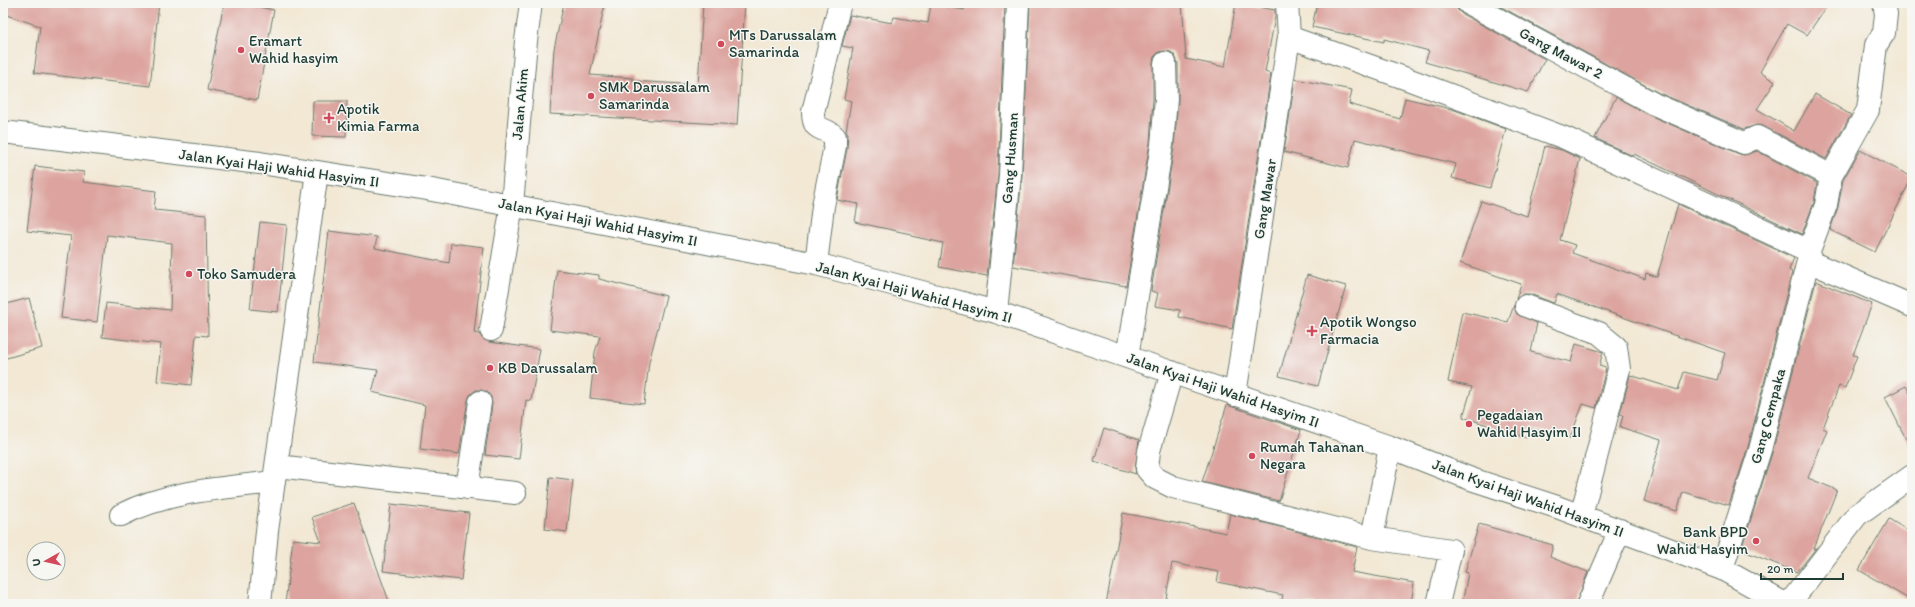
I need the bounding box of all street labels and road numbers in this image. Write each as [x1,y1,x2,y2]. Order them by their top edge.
street label: Gang Mawar 2 [1516,23,1606,83]
street label: Jalan Ahim [508,67,532,141]
street label: Gang Husman [998,112,1022,204]
street label: Jalan Kyai Haji Wahid Hasyim II [178,145,380,191]
street label: Gang Mawar [1250,158,1280,240]
street label: Jalan Kyai Haji Wahid Hasyim II [497,194,699,250]
street label: Jalan Kyai Haji Wahid Hasyim II [814,257,1014,327]
street label: Jalan Kyai Haji Wahid Hasyim II [1124,349,1322,431]
street label: Gang Cempaka [1747,366,1789,466]
street label: Jalan Kyai Haji Wahid Hasyim II [1430,455,1626,541]

